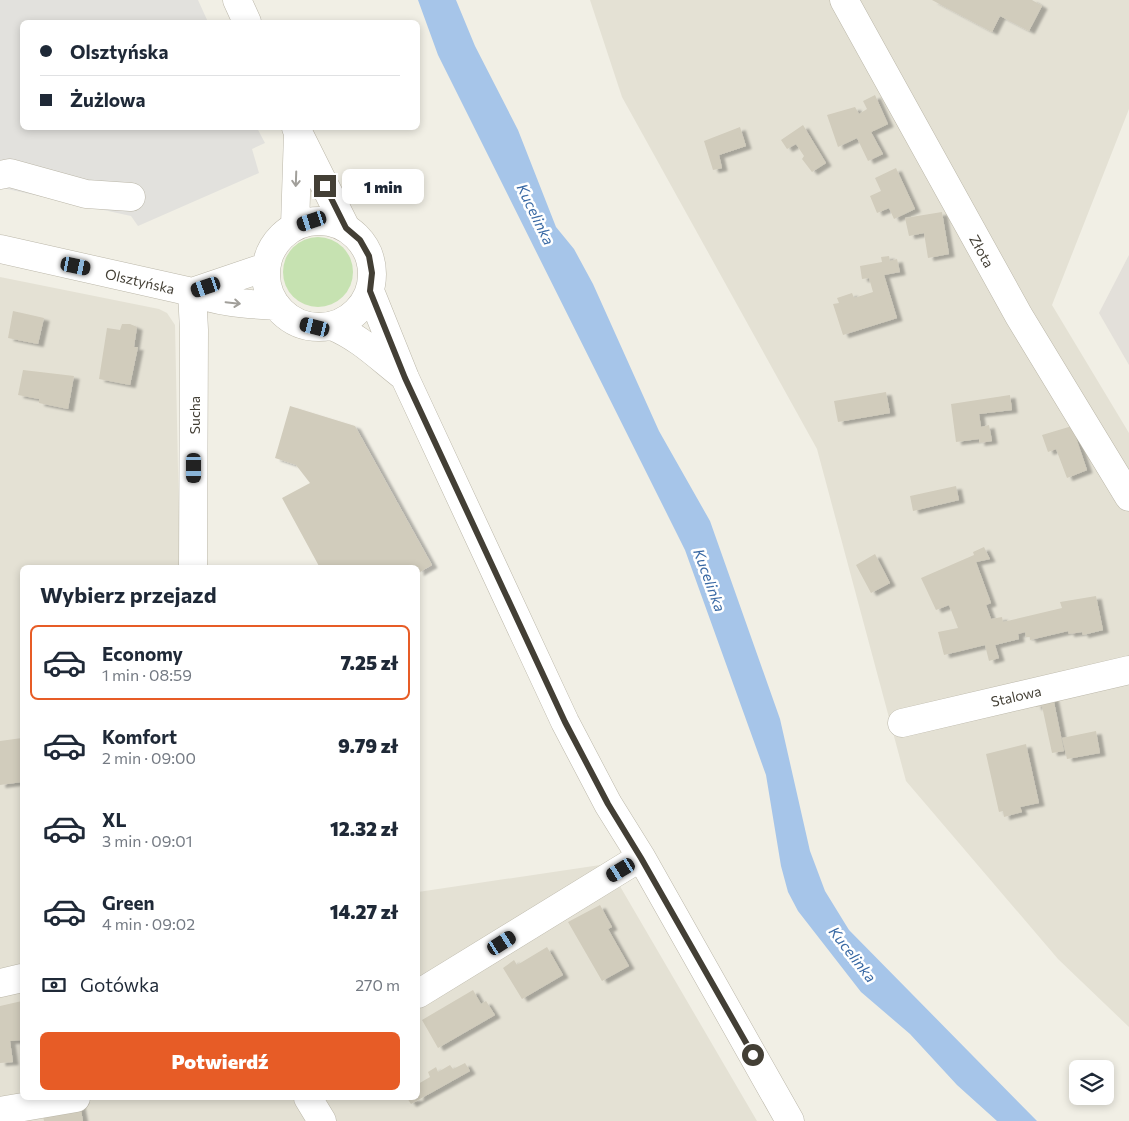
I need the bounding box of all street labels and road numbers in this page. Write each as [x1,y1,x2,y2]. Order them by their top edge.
street label: Złota [966,232,998,270]
street label: Olsztyńska [104,265,176,297]
street label: Sucha [186,396,203,434]
street label: Stalowa [989,682,1043,710]

